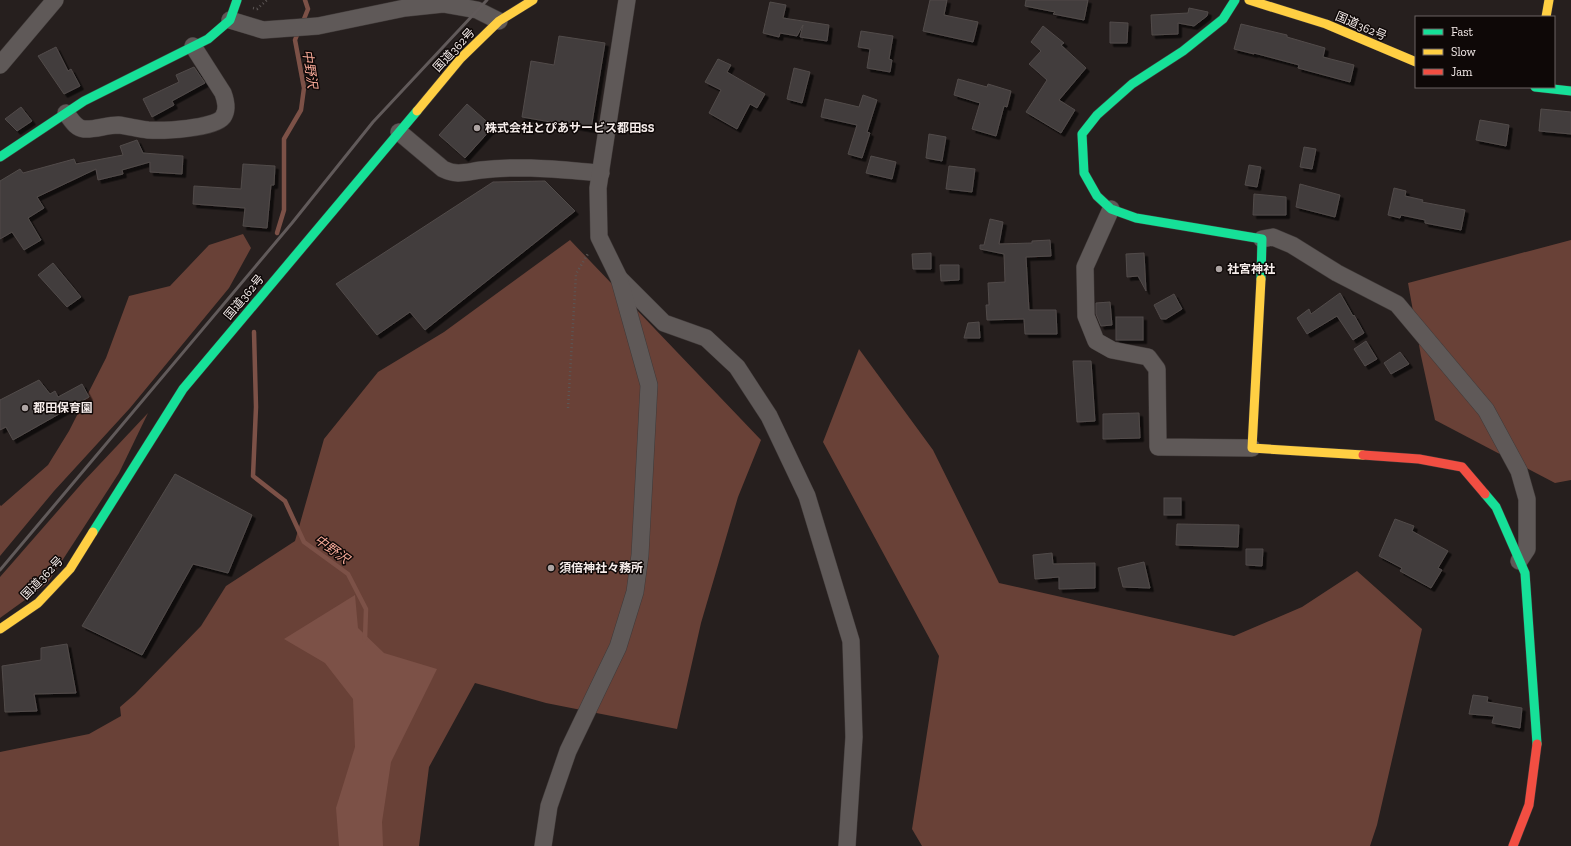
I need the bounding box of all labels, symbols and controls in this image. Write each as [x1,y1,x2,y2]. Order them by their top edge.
street label: 国道362号 [1333,9,1389,43]
legend [1415,16,1555,88]
street label: 国道362号 [430,25,478,75]
text: Fast [1451,25,1474,39]
text: Slow [1451,45,1477,59]
water label: 中野沢 [300,49,320,91]
text: Jam [1451,65,1473,79]
place label: 株式会社とぴあサービス都田SS [485,121,655,135]
marker: 株式会社とぴあサービス都田SS [472,123,482,133]
place label: 社宮神社 [1227,262,1275,276]
marker: 社宮神社 [1214,264,1224,274]
street label: 国道362号 [221,272,267,322]
place label: 都田保育園 [33,401,93,415]
marker: 都田保育園 [20,403,30,413]
water label: 中野沢 [312,531,354,568]
street label: 国道362号 [18,554,66,602]
place label: 須倍神社々務所 [559,561,643,575]
marker: 須倍神社々務所 [546,563,556,573]

